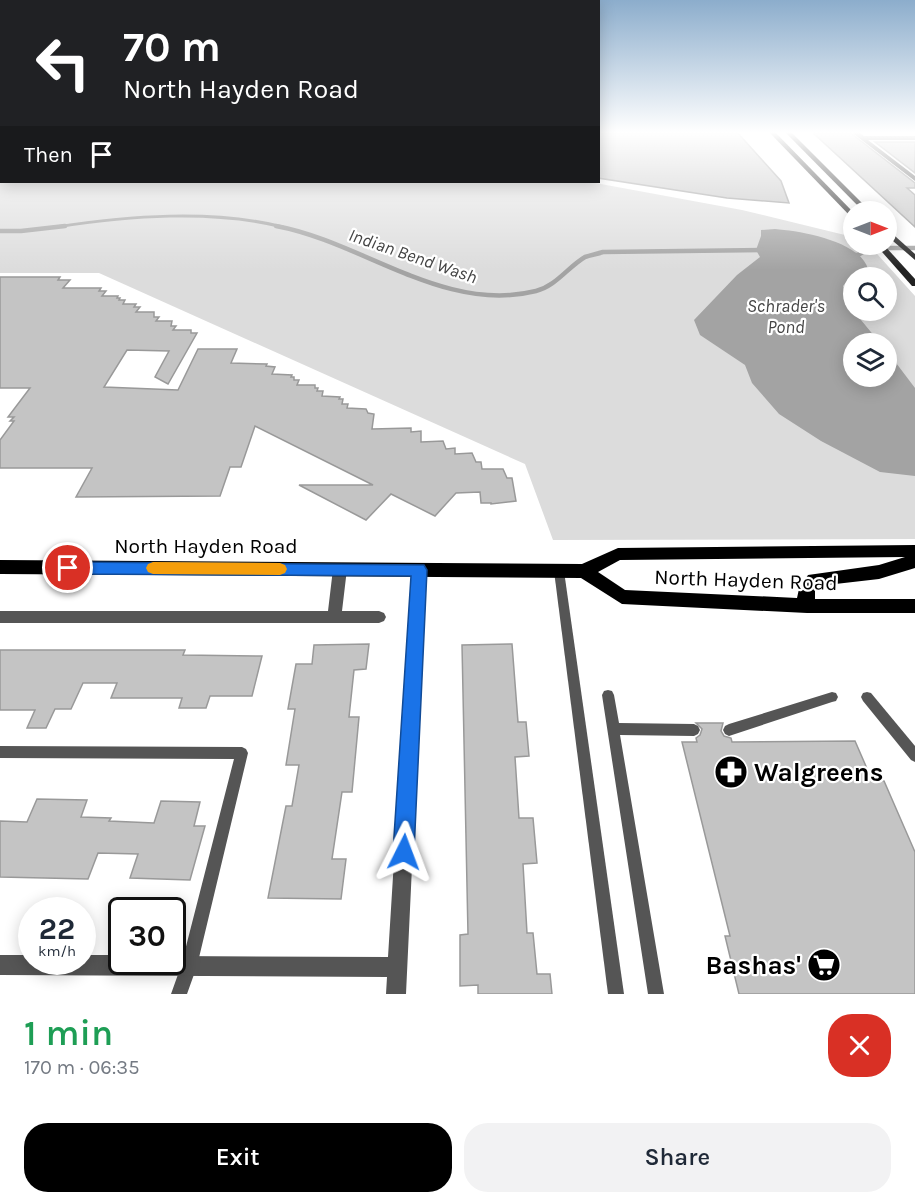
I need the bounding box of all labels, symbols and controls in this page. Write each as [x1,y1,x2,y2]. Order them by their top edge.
text: 70 m [123,22,221,72]
icon: left [24,24,102,102]
text: North Hayden Road [123,73,359,105]
icon: arrive [85,138,118,171]
text: Then [24,142,73,168]
north arrow [843,201,897,255]
map controls [843,201,897,387]
water label: Indian Bend Wash [346,224,480,288]
button: search [843,267,897,321]
water label: Schrader's Pond [747,295,825,338]
button: layers [843,333,897,387]
street label: North Hayden Road [114,534,298,558]
pin [42,542,93,593]
icon: arrive [51,551,84,584]
street label: North Hayden Road [654,565,838,595]
pharmacy icon: Walgreens [713,754,749,790]
place label: Walgreens [754,757,884,788]
position arrow [372,820,436,884]
speed limit sign: 30 [108,897,186,975]
text: 22 [39,911,75,947]
text: km/h [38,942,76,960]
supermarket icon: Bashas' [806,947,842,983]
place label: Bashas' [705,950,801,981]
text: 1 min [24,1012,113,1054]
button: close [828,1014,891,1077]
text: 170 m · 06:35 [24,1056,139,1079]
button: Exit [24,1123,452,1192]
button: Share [464,1123,891,1192]

